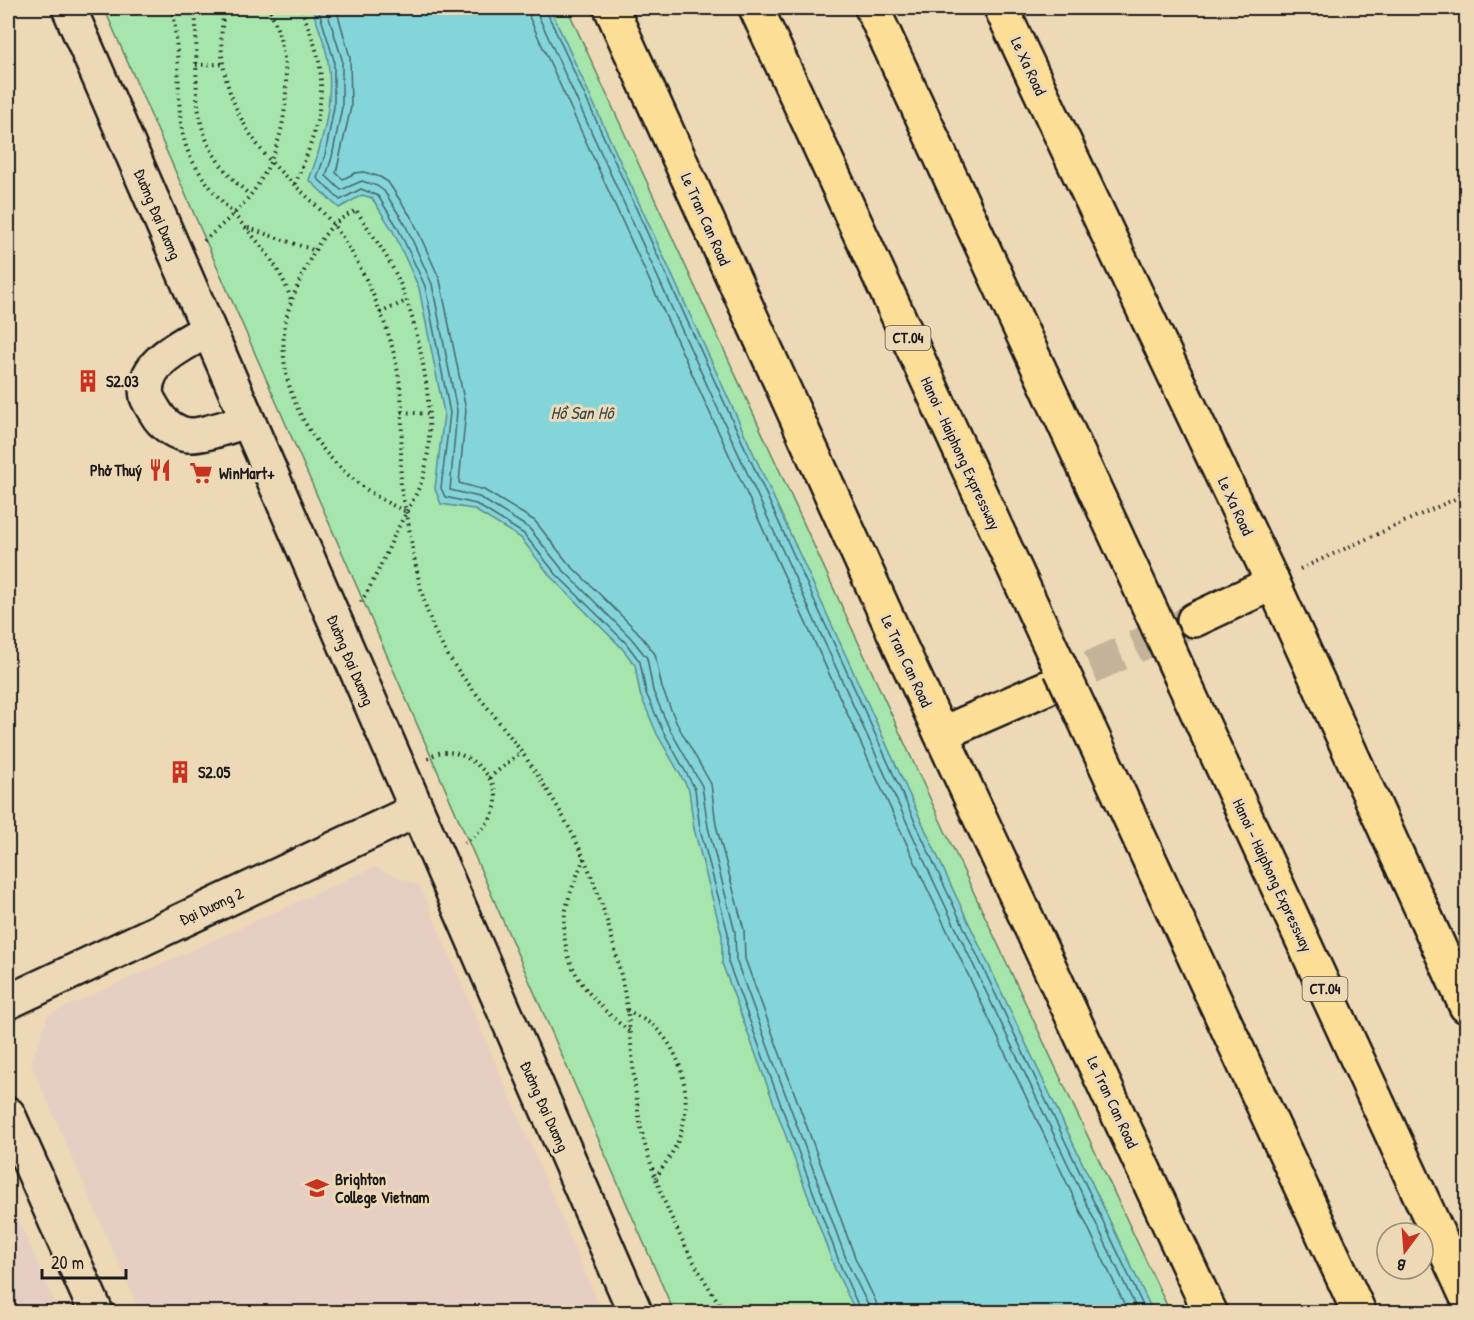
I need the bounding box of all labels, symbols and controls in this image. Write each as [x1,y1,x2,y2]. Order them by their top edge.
street label: Le Xa Road [1006,33,1052,99]
street label: Đường Đại Dương [129,165,187,263]
street label: Le Tran Can Road [676,169,736,269]
road number: CT.04 [886,326,930,350]
building icon: S2.03 [75,368,101,394]
place label: S2.03 [106,370,139,392]
street label: Hanoi – Haiphong Expressway [916,373,1006,533]
water label: Hồ San Hô [550,400,615,425]
restaurant icon: Phở Thuý [147,457,173,483]
place label: Phở Thuý [90,459,142,482]
supermarket icon: WinMart+ [188,460,214,486]
place label: WinMart+ [219,462,275,484]
street label: Le Xa Road [1213,473,1259,539]
street label: Đường Đại Dương [322,611,380,709]
street label: Le Tran Can Road [876,611,938,711]
building icon: S2.05 [167,759,193,785]
place label: S2.05 [198,761,230,783]
street label: Hanoi – Haiphong Expressway [1228,795,1318,955]
street label: Đại Dương 2 [175,881,247,930]
road number: CT.04 [1302,977,1348,1001]
street label: Le Tran Can Road [1082,1052,1144,1152]
street label: Đường Đại Dương [515,1057,575,1155]
place label: Brighton College Vietnam [335,1168,430,1209]
school or university icon: Brighton College Vietnam [304,1175,330,1201]
north arrow [1375,1221,1435,1281]
scale bar [42,1242,126,1280]
text: 20 m [51,1250,84,1275]
text: B [1394,1254,1408,1277]

